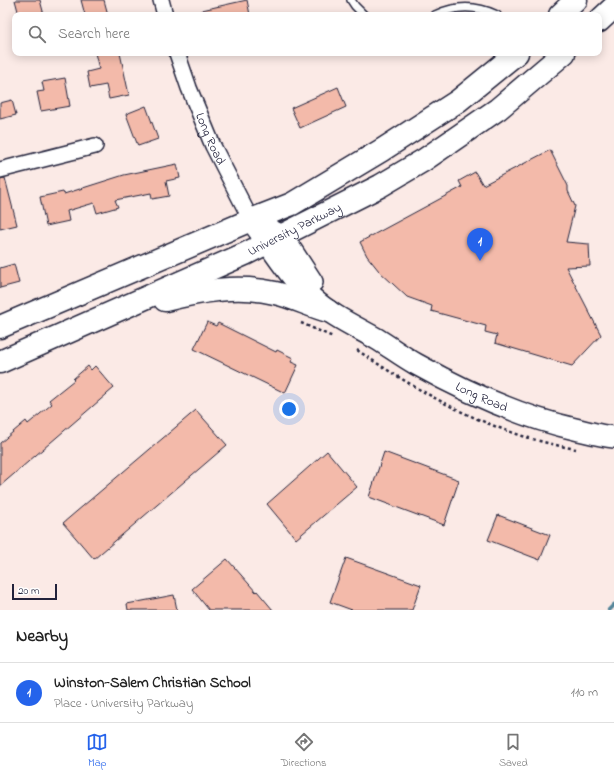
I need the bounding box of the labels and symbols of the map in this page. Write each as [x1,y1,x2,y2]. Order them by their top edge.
street label: Long Road [191,110,231,169]
street label: University Parkway [244,198,345,261]
pin: 1 [467,228,493,261]
street label: Long Road [452,377,511,417]
your location [279,399,299,419]
scale bar [12,582,57,601]

